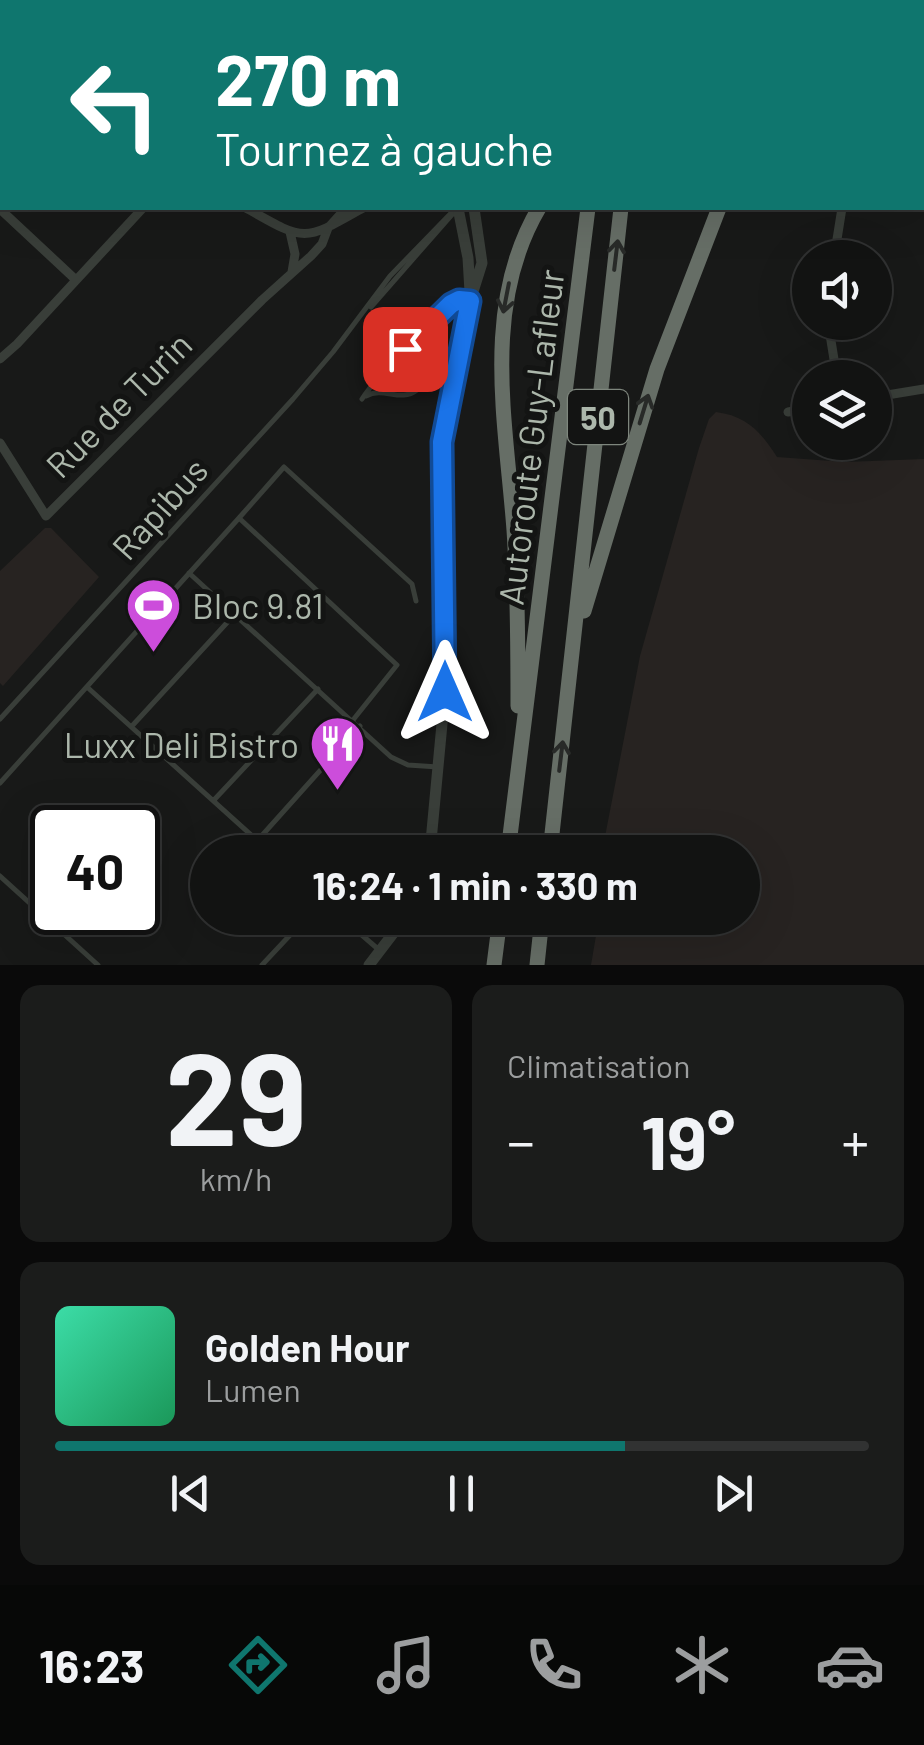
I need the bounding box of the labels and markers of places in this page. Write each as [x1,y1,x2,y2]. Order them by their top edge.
pin [363,307,448,392]
sports icon: Bloc 9.81 [123,575,183,654]
place label: Bloc 9.81 [192,584,324,626]
restaurant icon: Luxx Deli Bistro [308,714,368,793]
place label: Luxx Deli Bistro [64,723,299,765]

